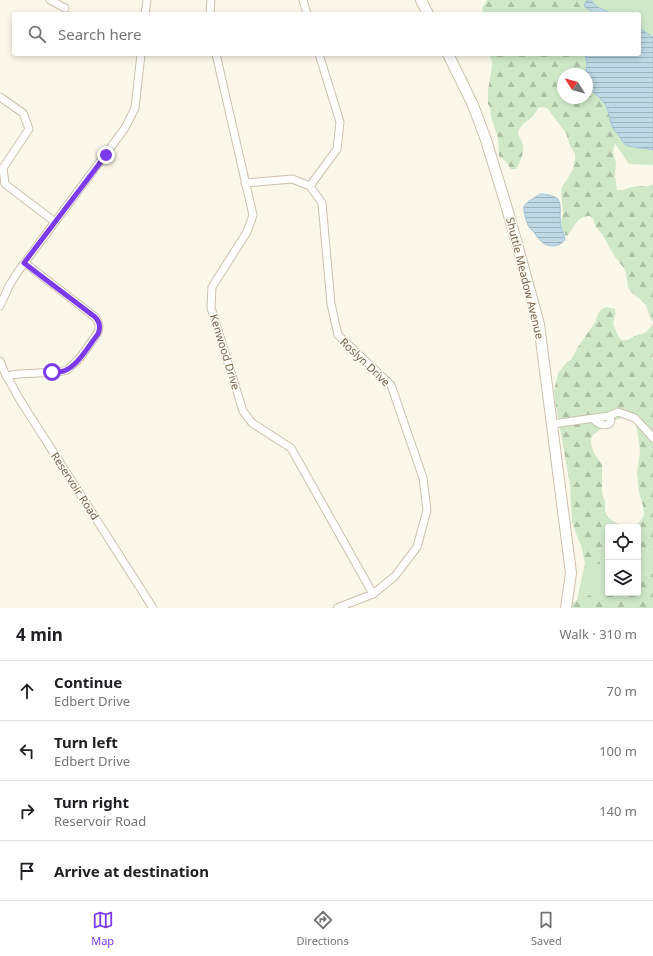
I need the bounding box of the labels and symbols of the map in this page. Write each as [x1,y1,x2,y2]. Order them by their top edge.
north arrow [557,68,593,104]
route end [97,146,115,164]
street label: Shuttle Meadow Avenue [503,215,548,340]
street label: Kenwood Drive [207,312,244,392]
street label: Roslyn Drive [337,334,394,389]
route start [43,363,61,381]
street label: Reservoir Road [48,449,103,523]

